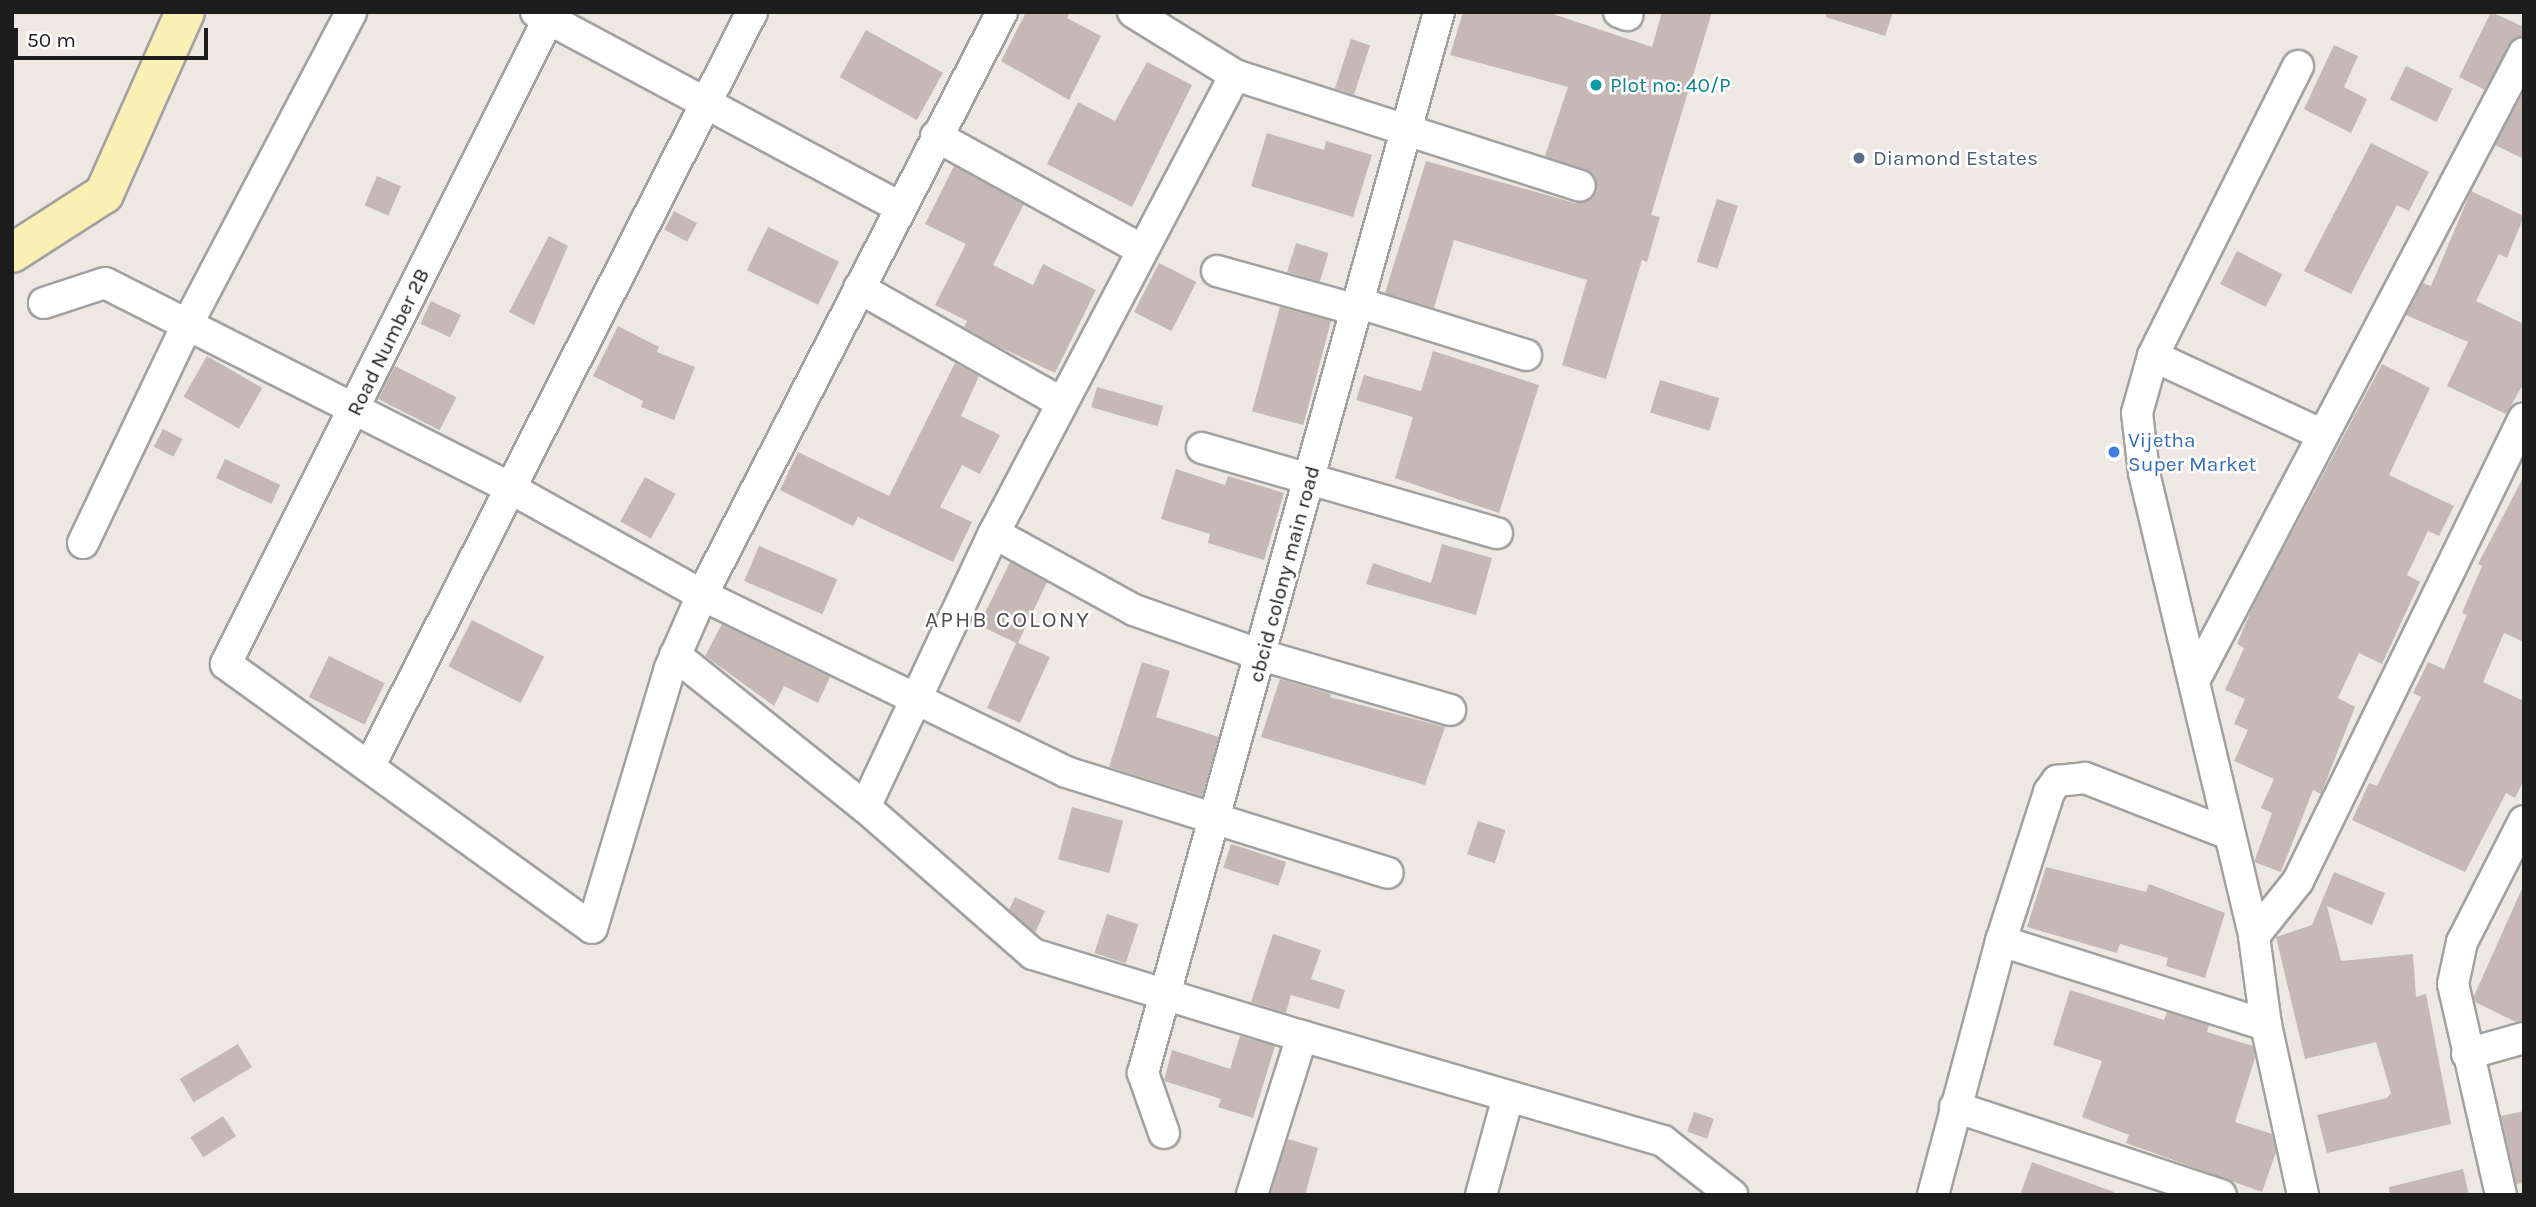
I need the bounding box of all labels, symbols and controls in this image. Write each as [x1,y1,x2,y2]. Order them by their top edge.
scale bar [18,14,212,58]
text: 50 m [27,28,76,52]
place label: Plot no: 40/P [1610,72,1731,98]
marker: Plot no: 40/P [1588,77,1604,93]
place label: Diamond Estates [1873,145,2038,171]
marker: Diamond Estates [1851,150,1867,166]
street label: Road Number 2B [341,264,435,420]
place label: Vijetha Super Market [2128,427,2256,477]
marker: Vijetha Super Market [2106,444,2122,460]
street label: cbcid colony main road [1243,463,1325,685]
district label: APHB COLONY [926,606,1090,634]

